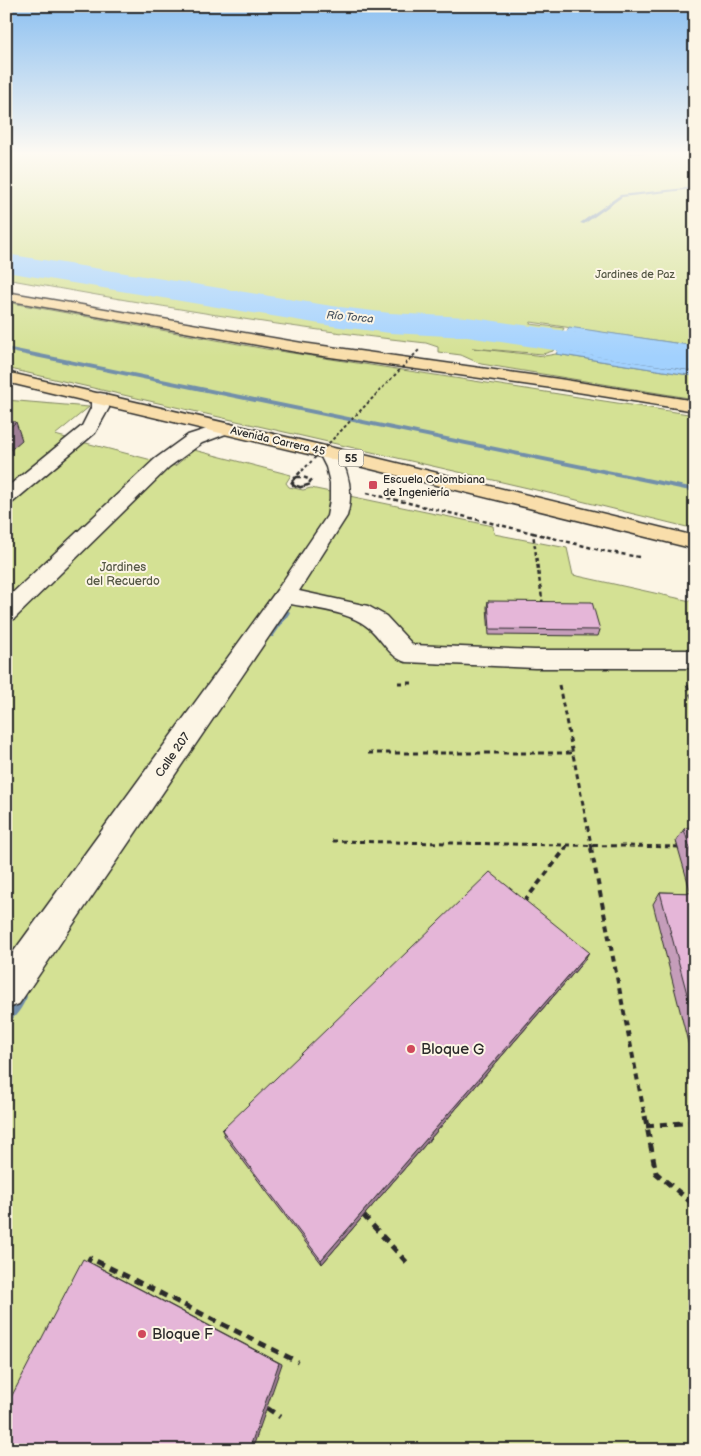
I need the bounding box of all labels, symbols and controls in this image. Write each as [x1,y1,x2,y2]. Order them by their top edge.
park label: Jardines de Paz [595,268,675,281]
water label: Río Torca [326,308,374,326]
street label: Avenida Carrera 45 [229,424,327,458]
road number: 55 [338,449,364,466]
place label: Escuela Colombiana de Ingeniería [383,473,485,499]
marker: Escuela Colombiana de Ingeniería [367,479,379,491]
park label: Jardines del Recuerdo [86,560,160,589]
street label: Calle 207 [152,730,194,780]
place label: Bloque G [421,1040,484,1059]
marker: Bloque G [405,1043,417,1055]
place label: Bloque F [152,1325,213,1344]
marker: Bloque F [136,1328,148,1340]

